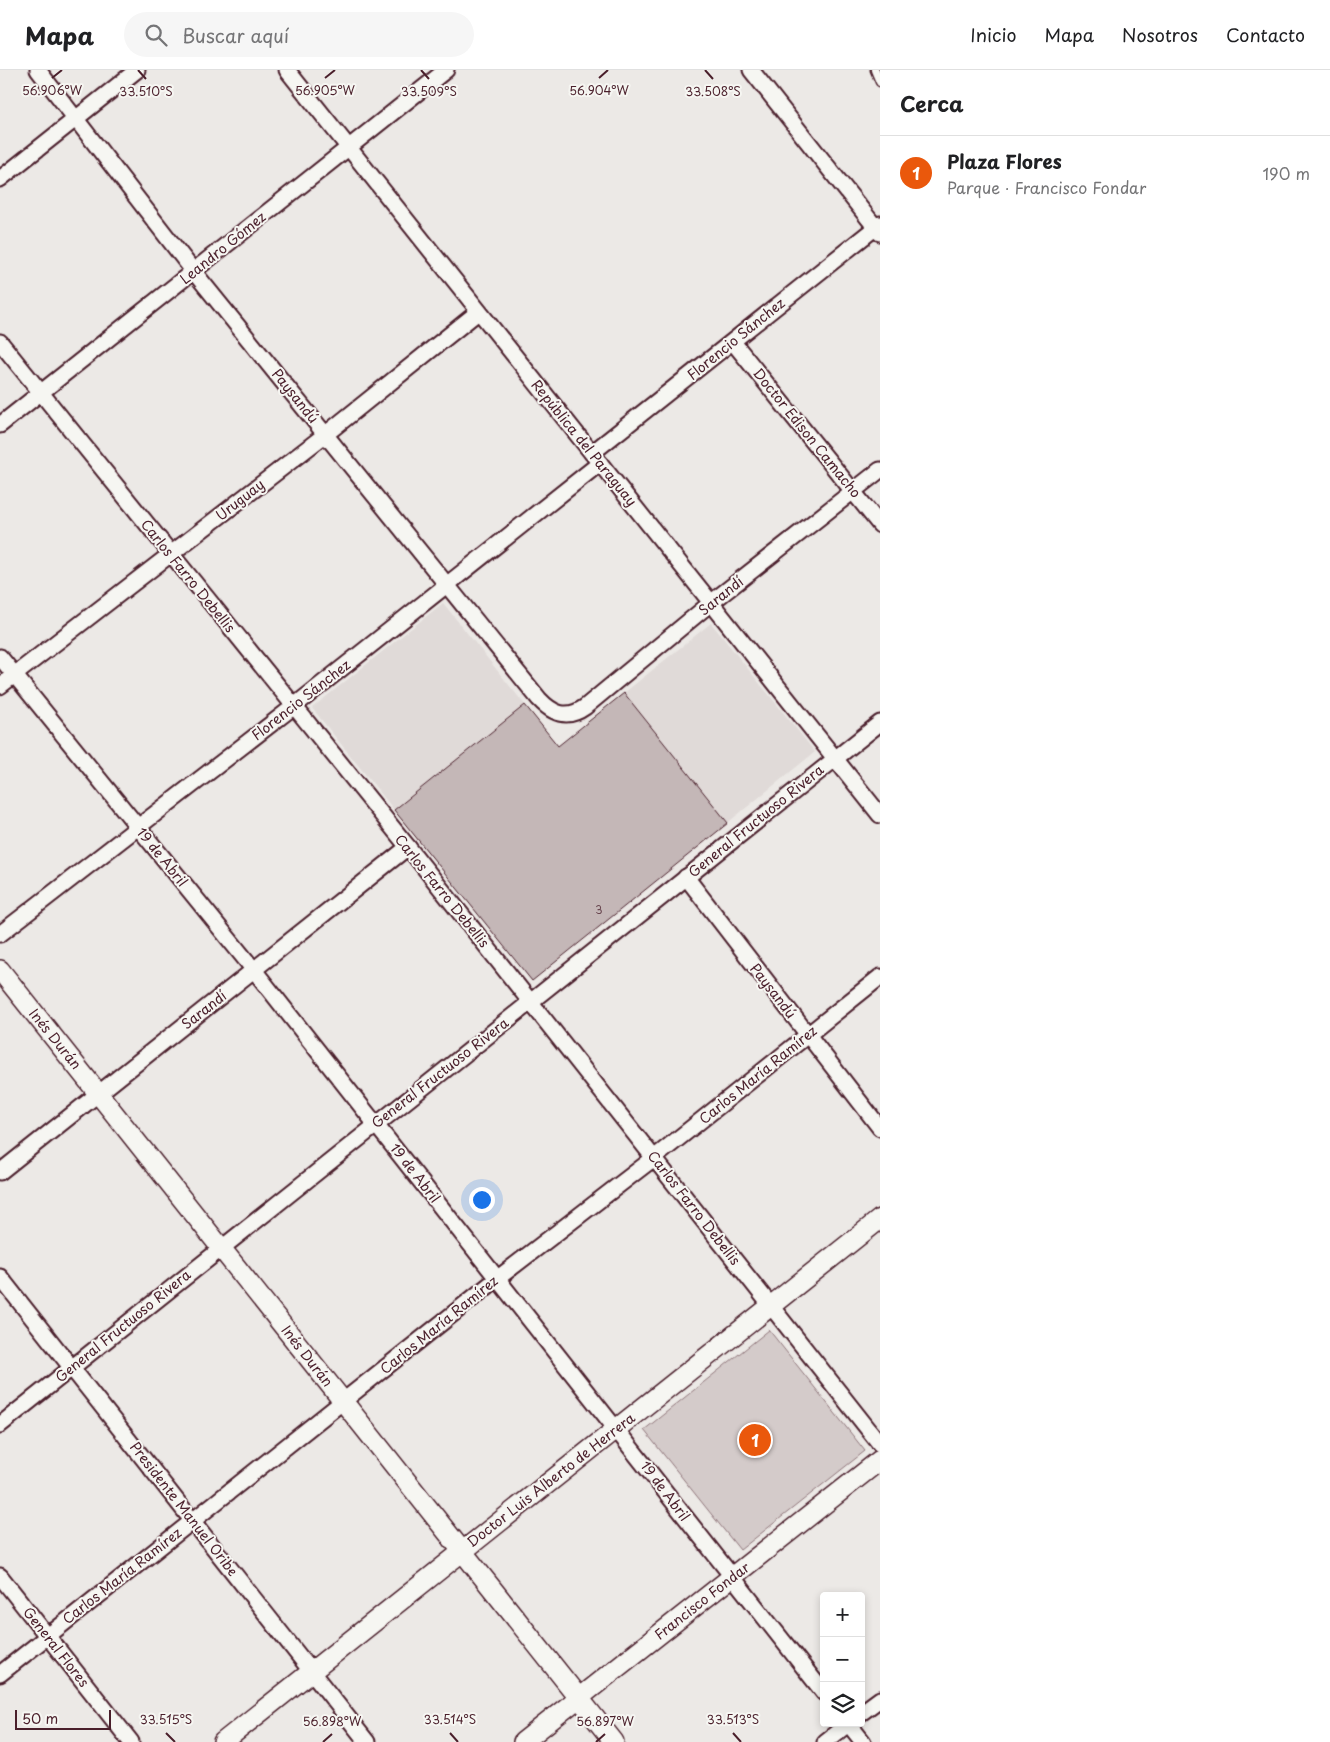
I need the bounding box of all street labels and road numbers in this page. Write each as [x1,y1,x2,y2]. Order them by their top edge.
street label: Leandro Gómez [175,206,270,289]
street label: Florencio Sánchez [682,292,789,385]
street label: Doctor Edison Camacho [748,363,866,502]
street label: Paysandú [267,364,324,427]
street label: República del Paraguay [527,375,642,511]
street label: Uruguay [211,474,269,525]
street label: Carlos Farro Debellis [136,515,241,637]
street label: Sarandí [694,571,748,620]
street label: Florencio Sánchez [247,654,355,745]
street label: General Fructuoso Rivera [683,759,828,882]
street label: 19 de Abril [132,823,193,891]
street label: Carlos Farro Debellis [390,830,495,952]
street label: Paysandú [745,959,802,1023]
street label: Sarandí [177,985,231,1034]
street label: Inés Durán [24,1004,87,1074]
street label: General Fructuoso Rivera [367,1012,513,1133]
street label: Carlos María Ramírez [694,1020,821,1129]
street label: 19 de Abril [385,1138,446,1207]
street label: Carlos Farro Debellis [643,1146,746,1269]
street label: General Fructuoso Rivera [50,1264,195,1387]
street label: Carlos María Ramírez [375,1270,502,1379]
street label: Inés Durán [277,1320,338,1391]
street label: Doctor Luis Alberto de Herrera [462,1407,640,1552]
street label: Presidente Manuel Oribe [125,1437,244,1580]
street label: 19 de Abril [636,1456,695,1525]
street label: Carlos María Ramírez [58,1522,186,1629]
street label: Francisco Fondar [650,1556,754,1645]
street label: General Flores [18,1602,94,1691]

